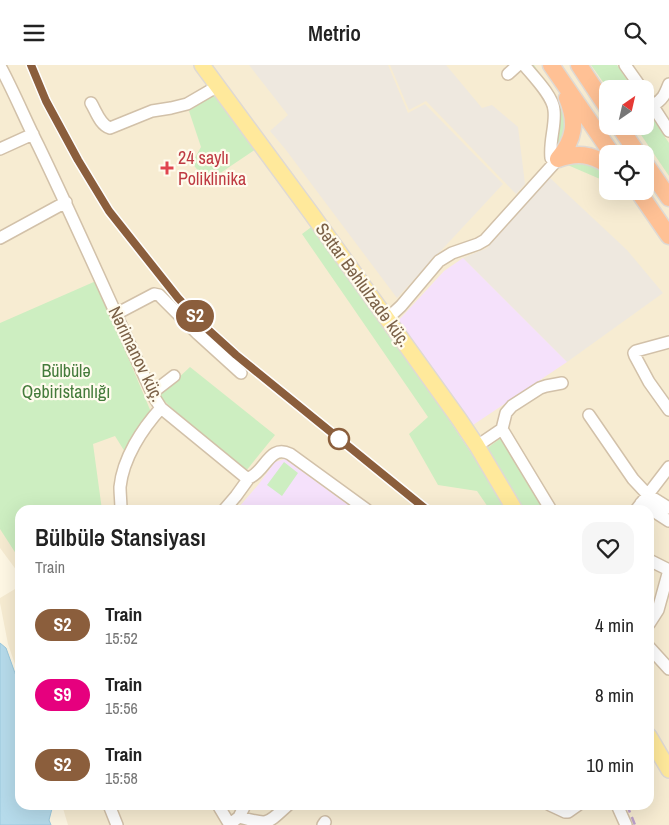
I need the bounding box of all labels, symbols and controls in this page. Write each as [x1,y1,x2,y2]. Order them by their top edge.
text: Metrio [308,18,361,48]
icon: menu [20,19,48,47]
icon: search [621,19,649,47]
north arrow [599,80,654,135]
map controls [599,80,654,200]
place label: 24 saylı Poliklinika [178,145,246,191]
button: locate [599,145,654,200]
marker: 24 saylı Poliklinika [160,161,174,175]
street label: Səttar Bəhlulzadə küç. [310,218,417,352]
line badge: S2 [172,300,218,332]
street label: Nərimanov küç. [103,302,170,406]
text: S2 [186,303,204,328]
park label: Bülbülə Qəbiristanlığı [22,358,110,404]
unlabelled marker [328,428,350,450]
text: Bülbülə Stansiyası [35,521,206,553]
button: heart [582,522,634,574]
text: Train [35,556,65,578]
text: Train [105,601,142,627]
text: S2 [53,612,72,637]
text: 4 min [595,612,634,638]
text: 15:52 [105,627,138,649]
text: Train [105,671,142,697]
text: S9 [53,682,72,707]
text: 8 min [595,682,634,708]
text: 15:56 [105,697,138,719]
text: Train [105,741,142,767]
text: S2 [53,752,72,777]
text: 10 min [586,752,634,778]
text: 15:58 [105,767,138,789]

